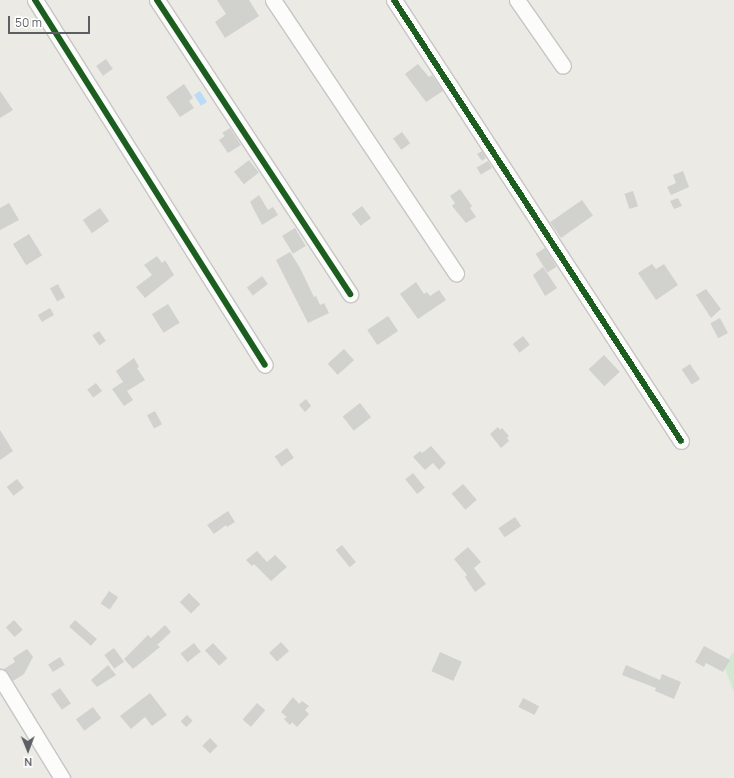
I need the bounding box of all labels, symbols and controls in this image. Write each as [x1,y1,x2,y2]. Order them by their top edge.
scale bar [10,8,92,34]
text: 50 m [15,14,42,31]
north arrow [8,730,48,770]
text: N [24,755,32,770]

